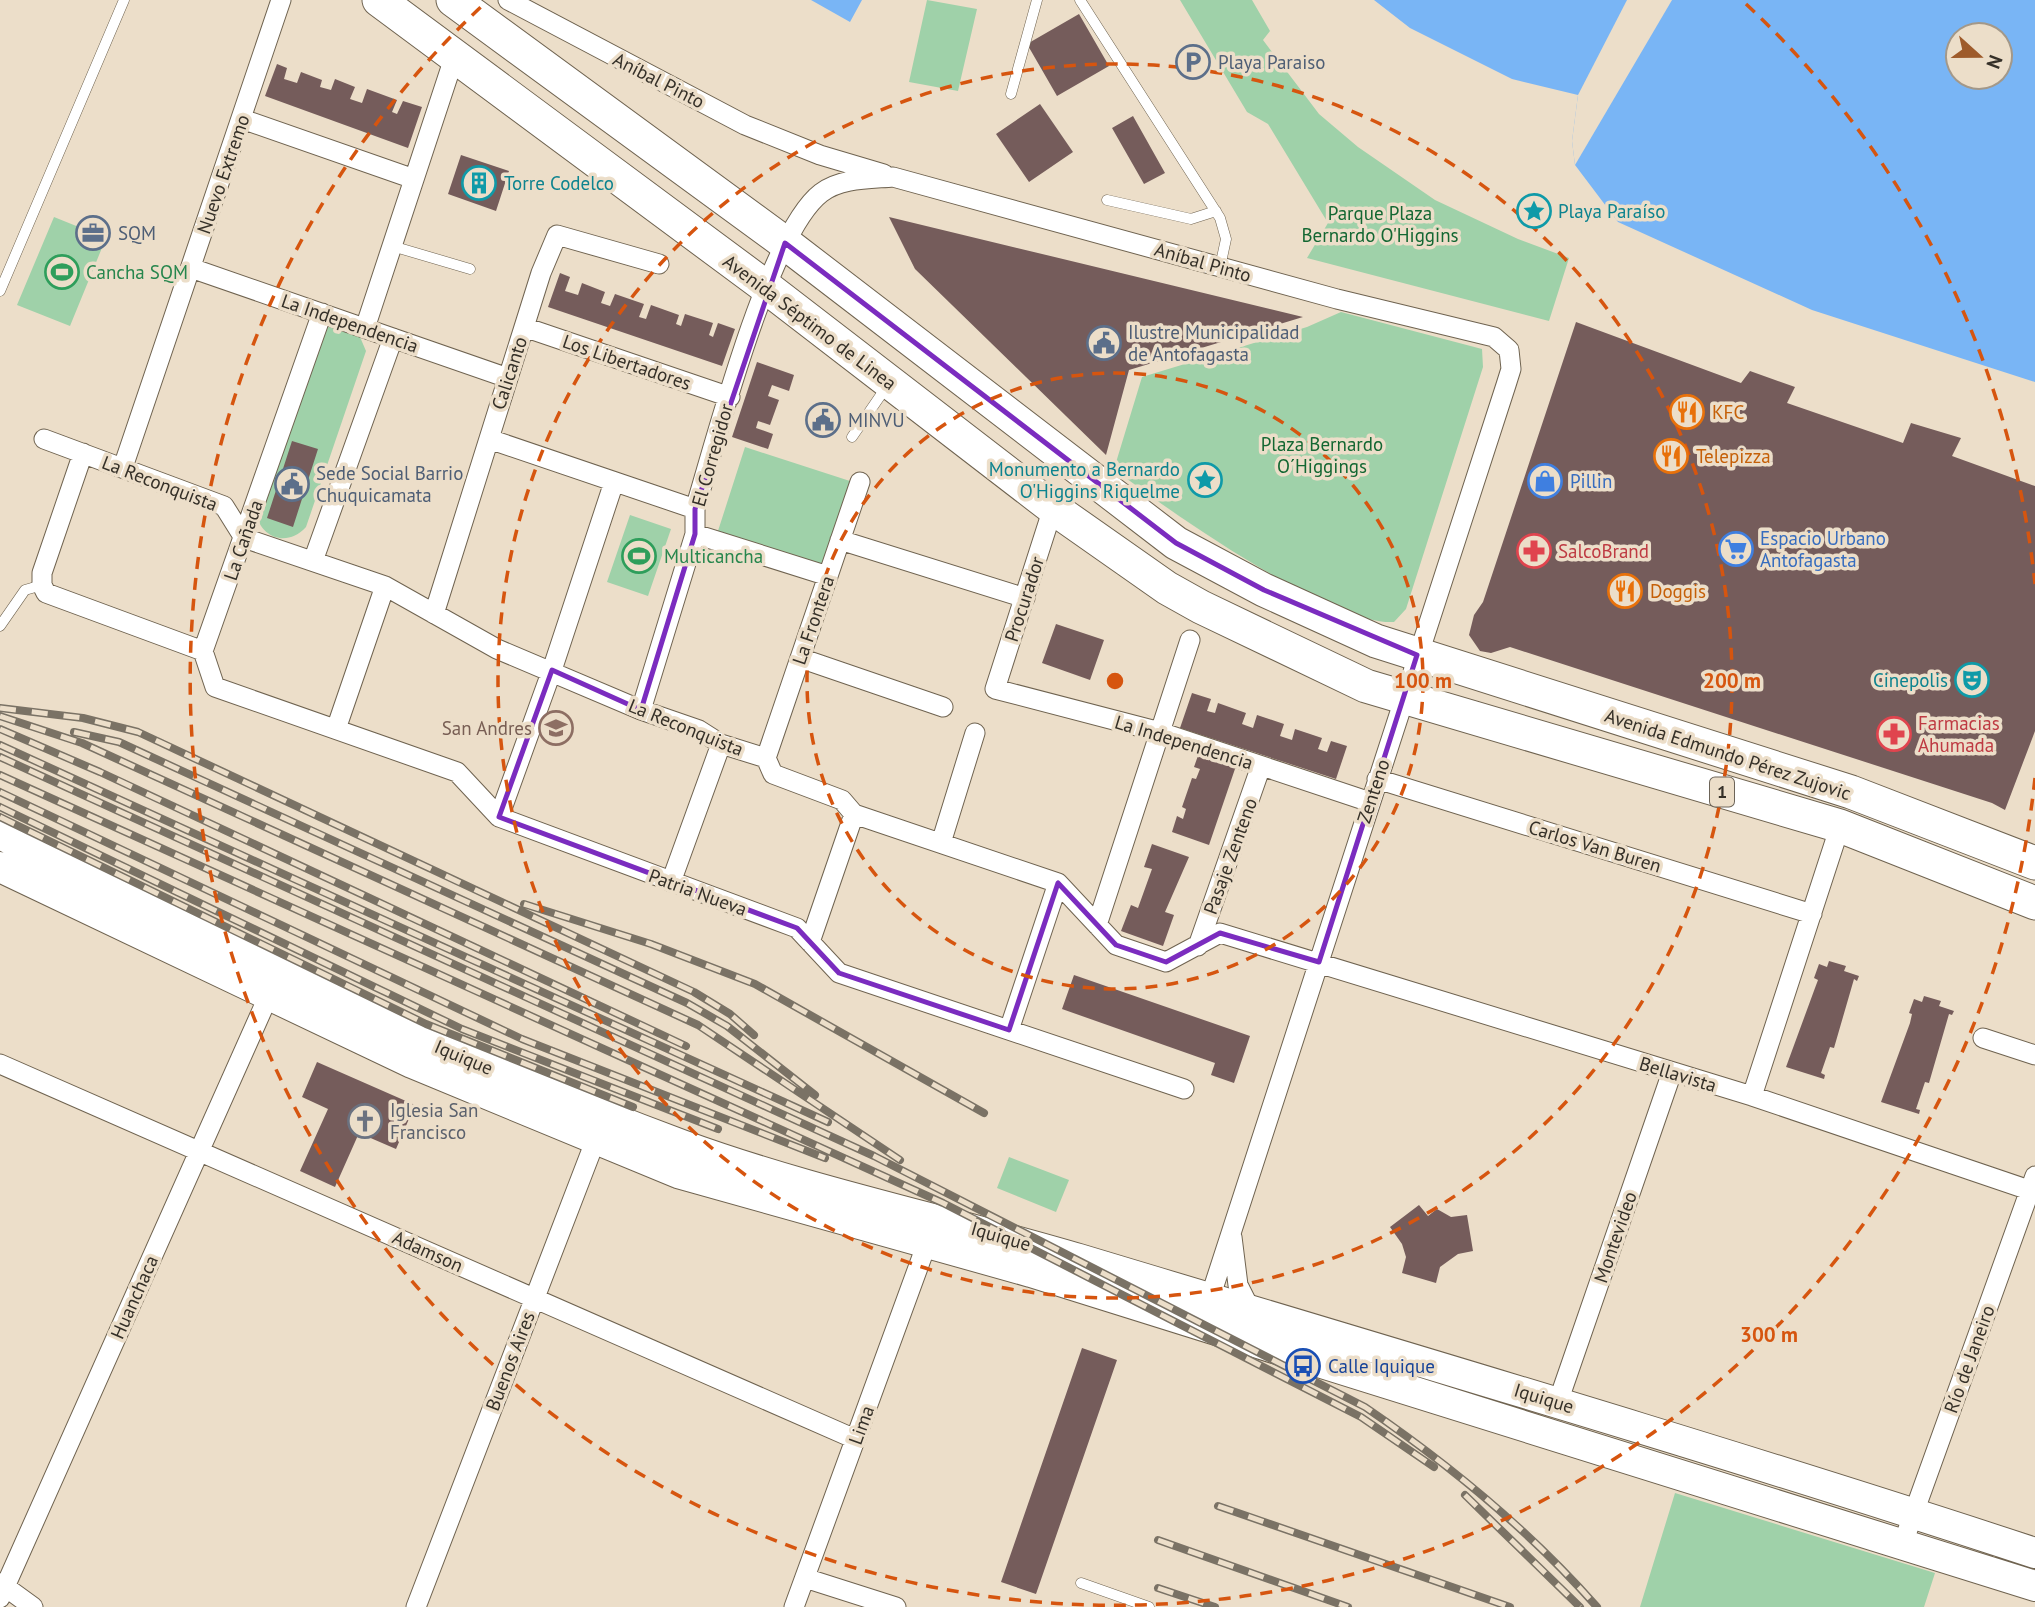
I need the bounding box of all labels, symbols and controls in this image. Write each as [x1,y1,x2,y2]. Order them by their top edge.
north arrow [1944,21,2014,91]
parking icon: Playa Paraiso [1174,43,1212,81]
street label: Aníbal Pinto [609,47,709,113]
place label: Playa Paraiso [1218,50,1325,74]
text: N [1981,52,2008,72]
street label: Nuevo Extremo [191,111,255,237]
building icon: Torre Codelco [460,164,498,202]
place label: Torre Codelco [504,171,614,195]
place icon: Playa Paraíso [1515,192,1553,230]
place label: Playa Paraíso [1558,199,1665,223]
park label: Parque Plaza Bernardo O'Higgins [1301,201,1459,247]
office icon: SQM [74,214,112,252]
place label: SQM [118,221,156,245]
street label: Aníbal Pinto [1152,237,1254,287]
street label: Avenida Séptimo de Linea [719,249,901,395]
sports icon: Cancha SQM [43,253,81,291]
place label: Cancha SQM [86,260,188,284]
street label: La Independencia [278,288,422,358]
place label: Ilustre Municipalidad de Antofagasta [1128,320,1300,366]
public building icon: Ilustre Municipalidad de Antofagasta [1085,324,1123,362]
street label: Los Libertadores [560,329,694,395]
street label: Calicanto [486,333,532,413]
restaurant icon: KFC [1668,393,1706,431]
street label: El Corregidor [686,400,738,509]
place label: KFC [1712,400,1744,424]
public building icon: MINVU [804,401,842,439]
place label: MINVU [848,408,905,432]
park label: Plaza Bernardo O´Higgings [1261,432,1383,478]
restaurant icon: Telepizza [1652,437,1690,475]
place label: Telepizza [1696,444,1771,468]
street label: La Reconquista [99,450,221,516]
place label: Monumento a Bernardo O'Higgins Riquelme [989,457,1180,503]
place label: Sede Social Barrio Chuquicamata [316,461,463,507]
place icon: Monumento a Bernardo O'Higgins Riquelme [1186,461,1224,499]
shop icon: Pillin [1526,462,1564,500]
public building icon: Sede Social Barrio Chuquicamata [273,465,311,503]
place label: Pillin [1570,469,1612,493]
street label: La Cañada [218,497,268,583]
place label: Espacio Urbano Antofagasta [1760,526,1886,572]
supermarket icon: Espacio Urbano Antofagasta [1717,530,1755,568]
pharmacy icon: SalcoBrand [1515,532,1553,570]
sports icon: Multicancha [620,537,658,575]
place label: SalcoBrand [1558,539,1649,563]
place label: Multicancha [664,544,763,568]
street label: Procurador [999,553,1049,645]
street label: La Frontera [787,572,839,668]
restaurant icon: Doggis [1606,572,1644,610]
place label: Doggis [1650,579,1706,603]
theatre icon: Cinepolis [1953,661,1991,699]
text: 100 m [1394,667,1452,694]
text: 200 m [1703,667,1761,694]
place label: Cinepolis [1873,668,1948,692]
centre of rings [1103,669,1127,693]
street label: La Reconquista [625,693,747,761]
street label: Avenida Edmundo Pérez Zujovic [1602,703,1854,805]
school or university icon: San Andres [537,709,575,747]
street label: La Independencia [1112,710,1256,774]
place label: Farmacias Ahumada [1918,711,2000,757]
pharmacy icon: Farmacias Ahumada [1875,715,1913,753]
place label: San Andres [442,716,532,740]
street label: Zenteno [1351,756,1395,826]
road number: 1 [1710,778,1734,806]
street label: Pasaje Zenteno [1198,795,1262,917]
street label: Carlos Van Buren [1526,814,1664,878]
street label: Patria Nueva [646,863,750,921]
street label: Iquique [431,1034,497,1080]
street label: Bellavista [1637,1051,1719,1097]
place label: Iglesia San Francisco [390,1098,478,1144]
church icon: Iglesia San Francisco [346,1102,384,1140]
street label: Montevideo [1588,1188,1642,1286]
street label: Iquique [968,1216,1034,1256]
street label: Adamson [389,1225,467,1277]
street label: Huanchaca [105,1251,163,1343]
street label: Río de Janeiro [1938,1302,2000,1416]
street label: Buenos Aires [480,1308,540,1414]
text: 300 m [1740,1321,1798,1348]
bus stop icon: Calle Iquique [1284,1347,1322,1385]
place label: Calle Iquique [1328,1354,1435,1378]
street label: Iquique [1511,1378,1577,1418]
street label: Lima [843,1402,879,1448]

